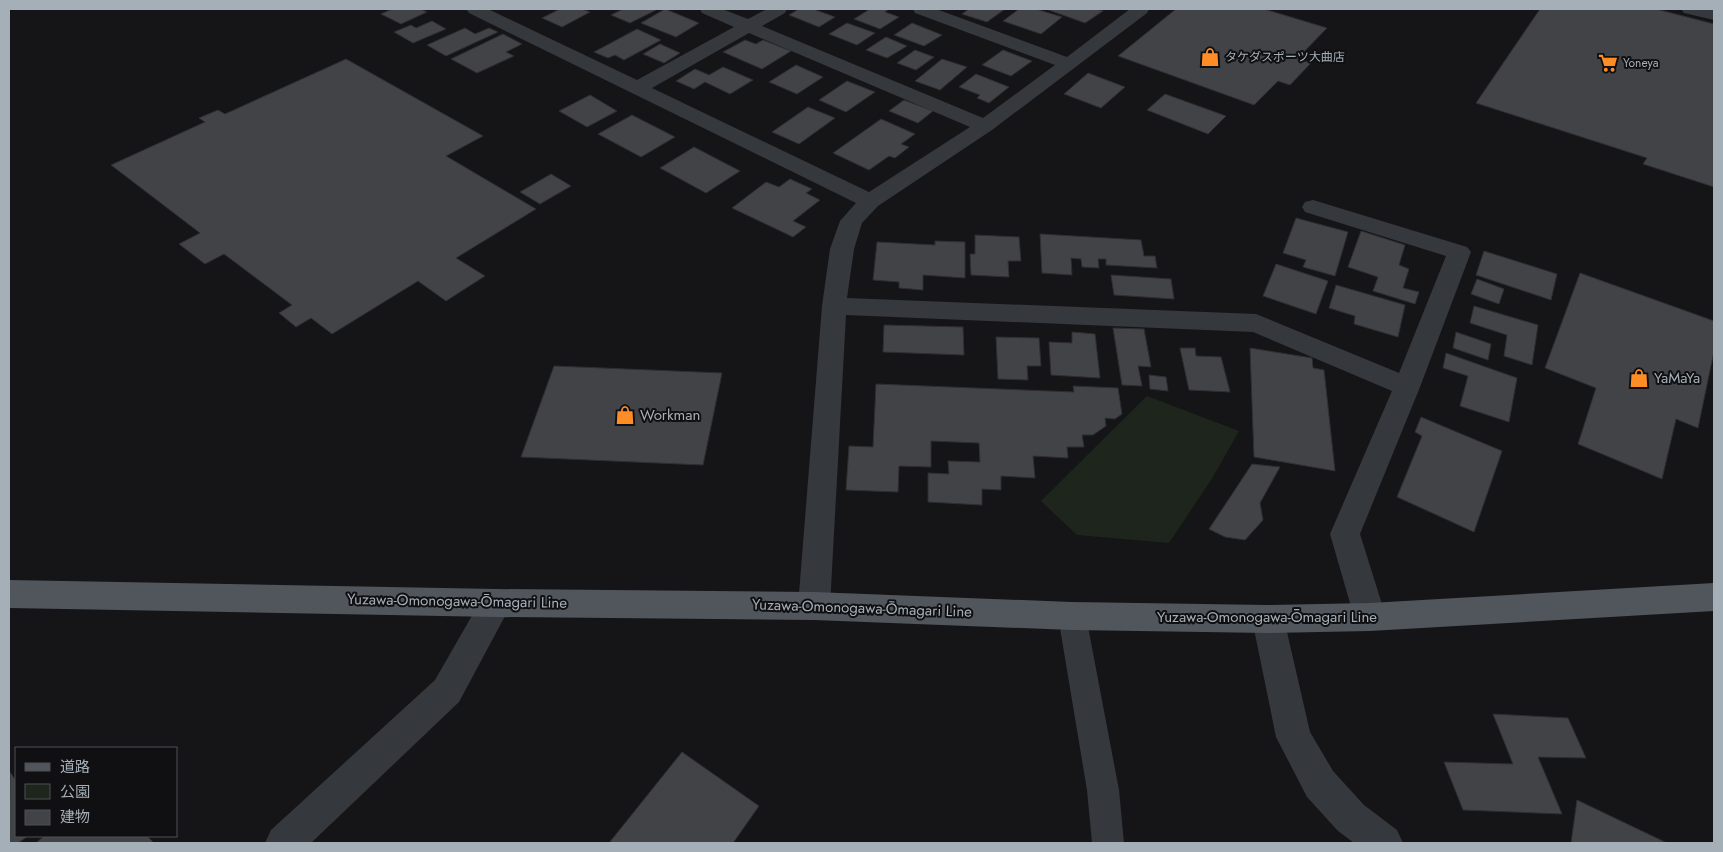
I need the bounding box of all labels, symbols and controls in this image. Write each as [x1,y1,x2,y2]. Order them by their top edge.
shop icon: タケダスポーツ大曲店 [1199,46,1221,68]
place label: タケダスポーツ大曲店 [1225,48,1345,66]
supermarket icon: Yoneya [1597,52,1619,74]
place label: Yoneya [1623,54,1659,72]
shop icon: YaMaYa [1628,367,1650,389]
place label: YaMaYa [1654,367,1700,389]
shop icon: Workman [614,404,636,426]
place label: Workman [640,404,700,426]
street label: Yuzawa-Omonogawa-Ōmagari Line [347,588,567,614]
street label: Yuzawa-Omonogawa-Ōmagari Line [752,593,973,623]
street label: Yuzawa-Omonogawa-Ōmagari Line [1157,606,1377,628]
legend [15,747,178,837]
text: 道路 [60,756,90,778]
text: 公園 [60,781,90,803]
text: 建物 [60,806,90,828]

